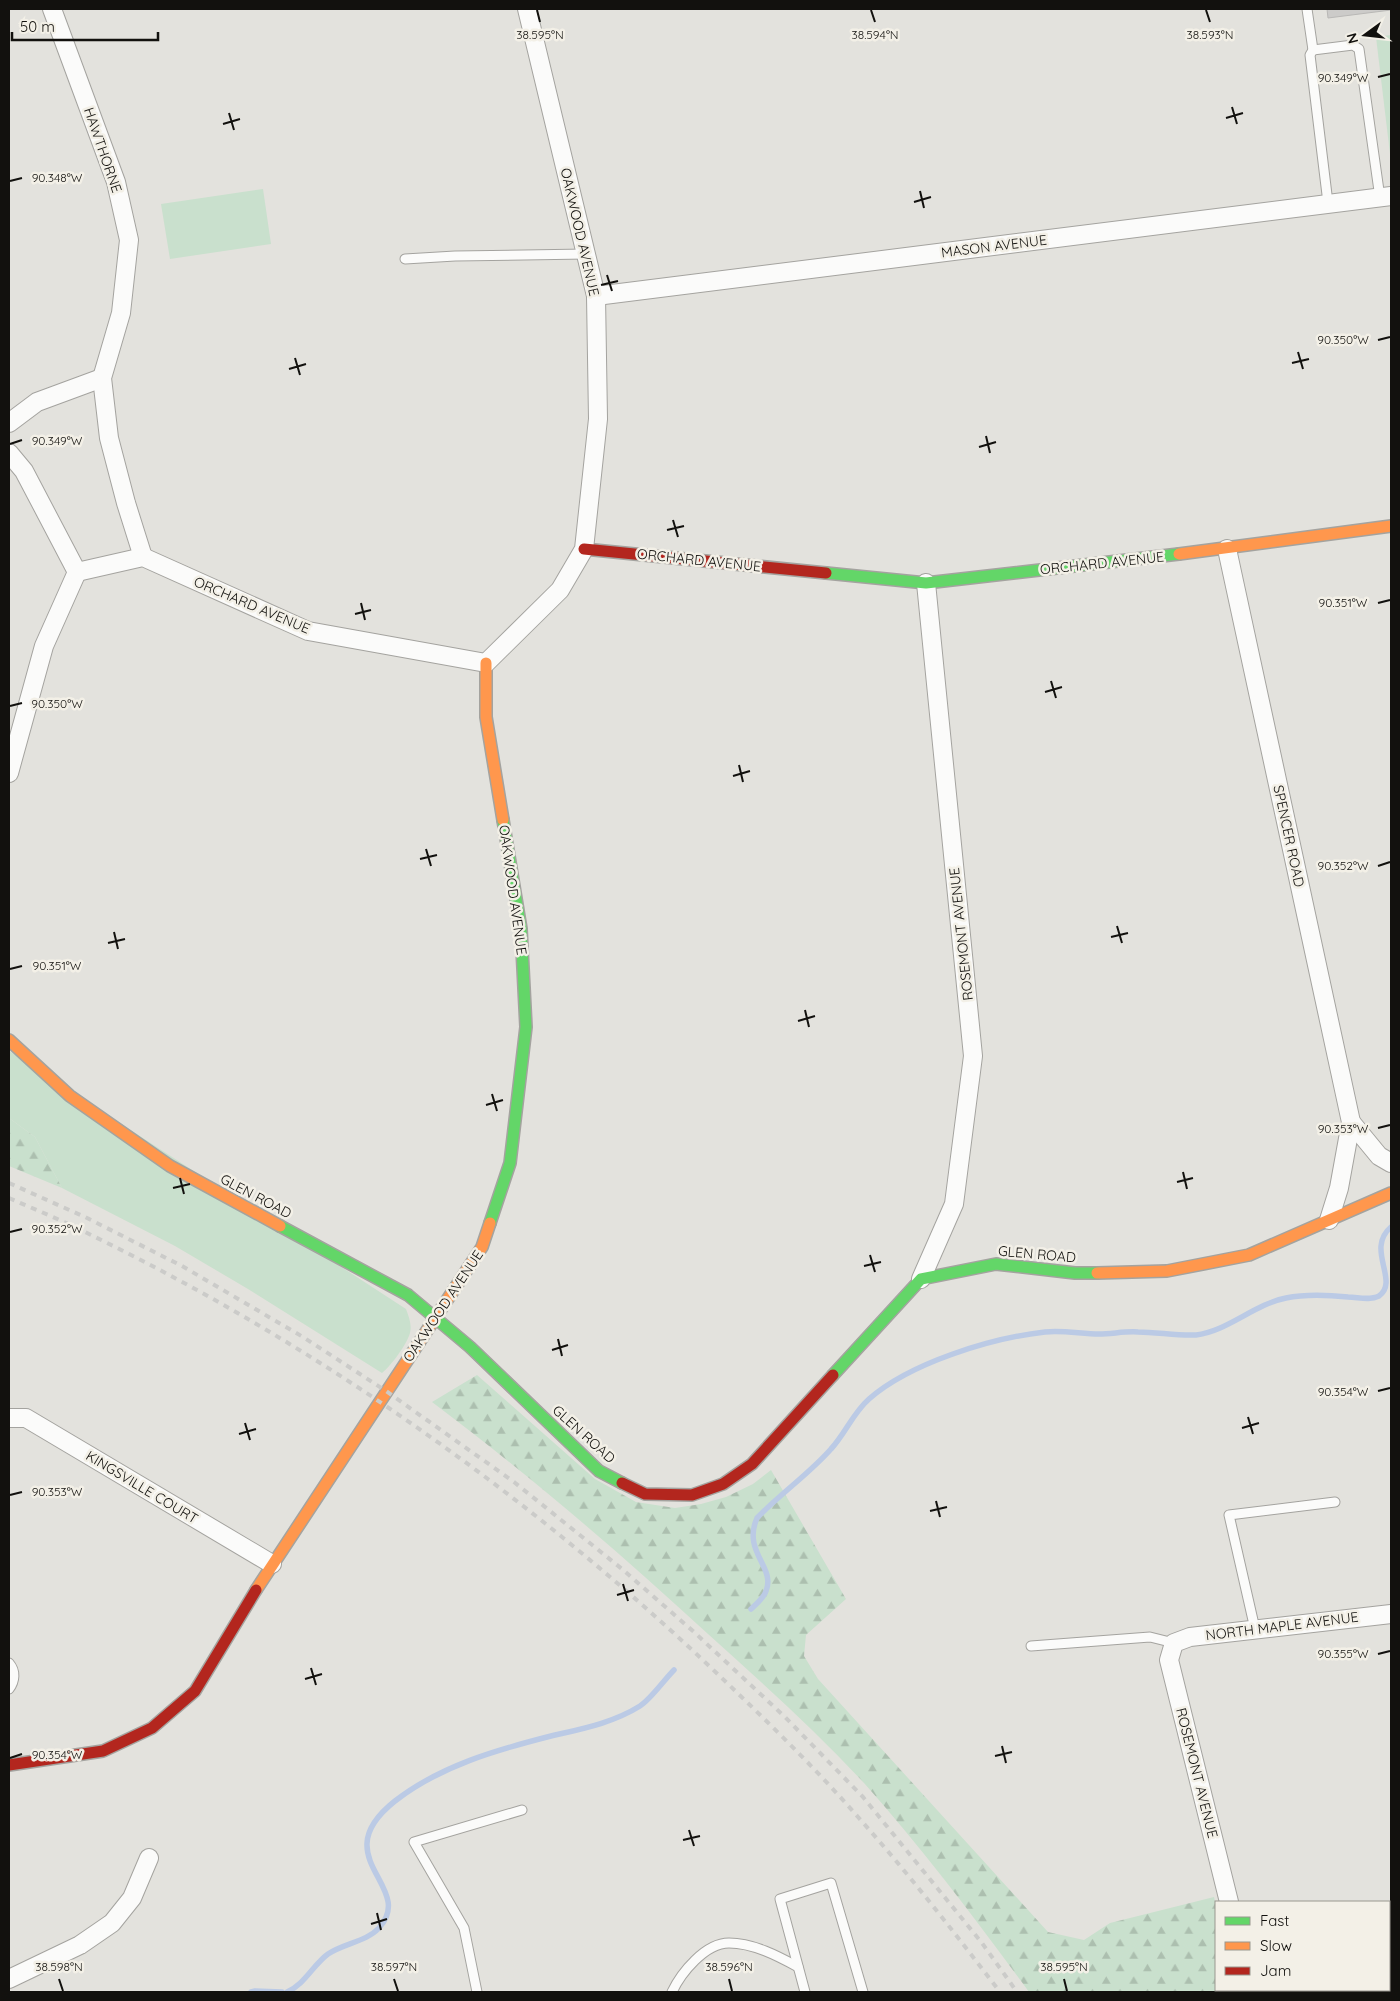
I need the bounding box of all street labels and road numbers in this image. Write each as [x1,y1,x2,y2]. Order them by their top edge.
street label: HAWTHORNE [80,105,126,195]
street label: OAKWOOD AVENUE [556,166,604,298]
street label: MASON AVENUE [940,231,1048,261]
street label: ORCHARD AVENUE [636,545,762,575]
street label: ORCHARD AVENUE [1039,548,1165,578]
street label: ORCHARD AVENUE [191,572,313,638]
street label: SPENCER ROAD [1269,783,1309,889]
street label: OAKWOOD AVENUE [495,824,531,956]
street label: ROSEMONT AVENUE [945,867,977,1001]
street label: GLEN ROAD [217,1170,295,1222]
street label: GLEN ROAD [997,1242,1077,1266]
street label: OAKWOOD AVENUE [399,1247,487,1365]
street label: GLEN ROAD [549,1401,619,1467]
street label: KINGSVILLE COURT [83,1446,201,1528]
street label: NORTH MAPLE AVENUE [1205,1608,1359,1644]
street label: ROSEMONT AVENUE [1172,1706,1222,1840]

